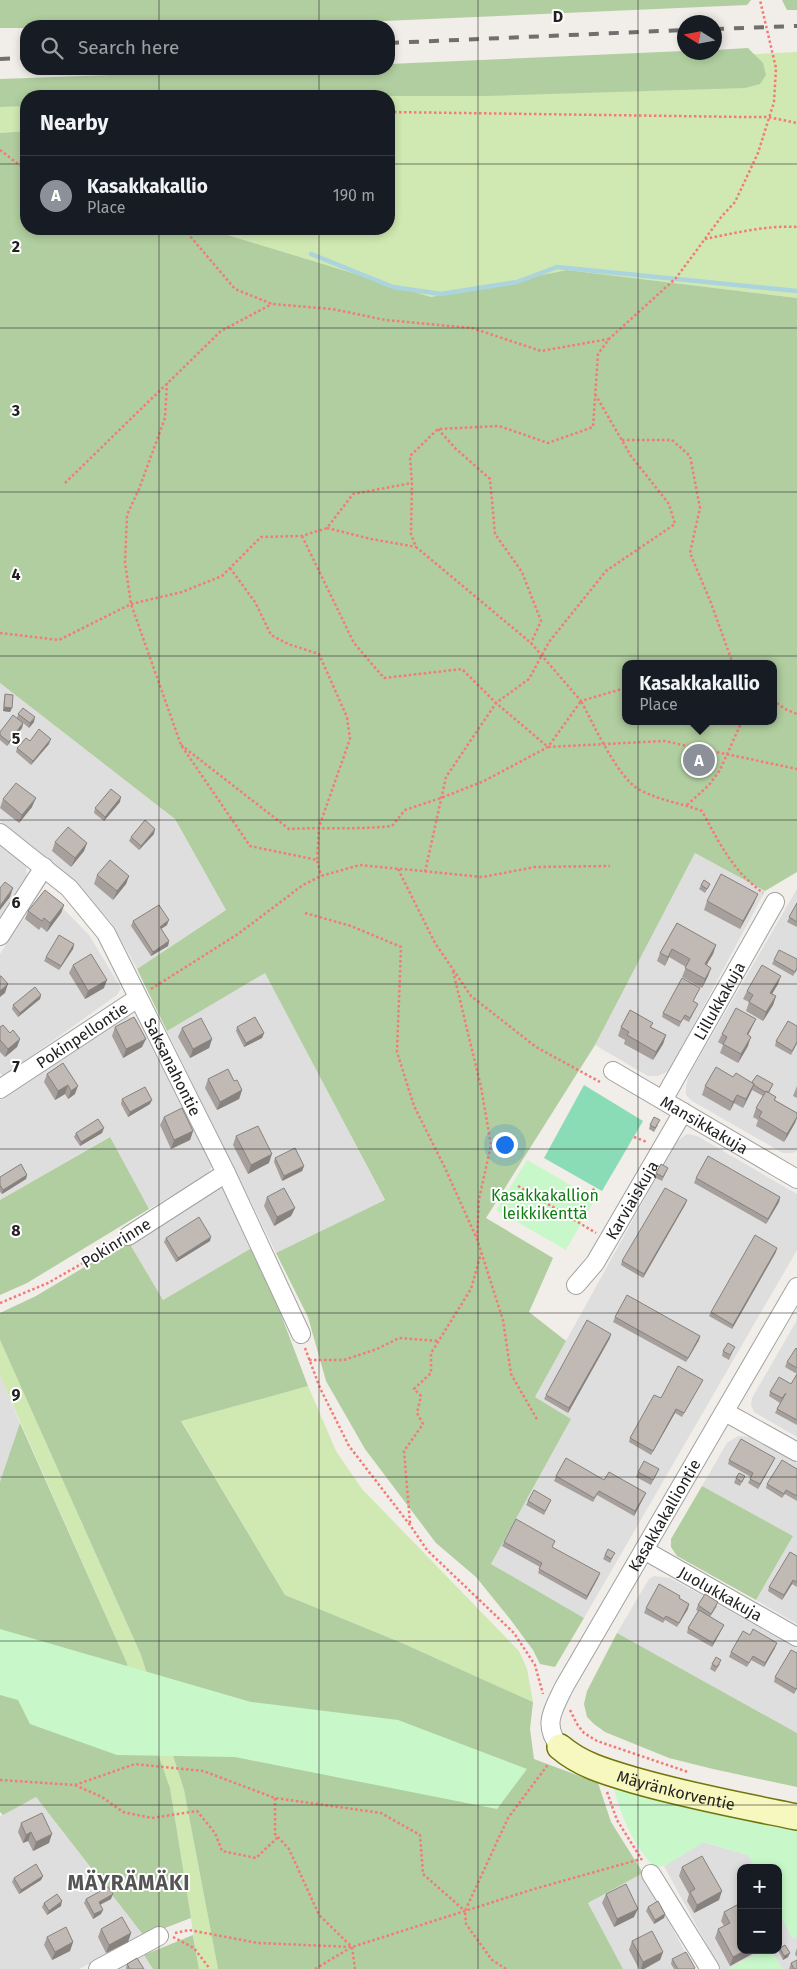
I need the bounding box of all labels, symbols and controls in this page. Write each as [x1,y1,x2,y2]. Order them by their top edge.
text: D [553,7,563,26]
north arrow [677,15,722,60]
search box [20,20,395,75]
icon: search [38,34,66,62]
text: Search here [78,36,179,59]
text: Nearby [40,110,108,136]
text: Kasakkakallio [87,175,208,198]
text: A [51,186,61,205]
text: 190 m [333,186,375,205]
text: Place [87,198,126,217]
text: 2 [12,237,20,256]
text: 3 [11,401,20,420]
text: 4 [11,565,21,584]
popup [622,660,777,725]
text: Kasakkakallio [639,672,760,695]
text: Place [639,695,678,714]
text: 5 [12,729,21,748]
pin: A [683,741,715,779]
text: 6 [11,893,21,912]
street label: Lillukkakuja [690,958,749,1043]
street label: Pokinpellontie [32,998,131,1072]
street label: Saksanahontie [140,1015,205,1119]
text: 7 [12,1057,20,1076]
street label: Mansikkakuja [657,1092,752,1158]
your location [492,1132,518,1158]
street label: Karviaiskuja [601,1157,662,1243]
park label: Kasakkakallion leikkikenttä [491,1186,599,1223]
street label: Pokinrinne [78,1214,154,1272]
text: 8 [11,1221,21,1240]
text: 9 [12,1385,21,1404]
street label: Kasakkakalliontie [624,1455,704,1575]
street label: Juolukkakuja [675,1562,766,1625]
street label: Mäyränkorventie [615,1766,737,1814]
map controls [737,1864,782,1954]
button: + [737,1864,782,1909]
district label: MÄYRÄMÄKI [68,1869,190,1896]
button: − [737,1909,782,1954]

